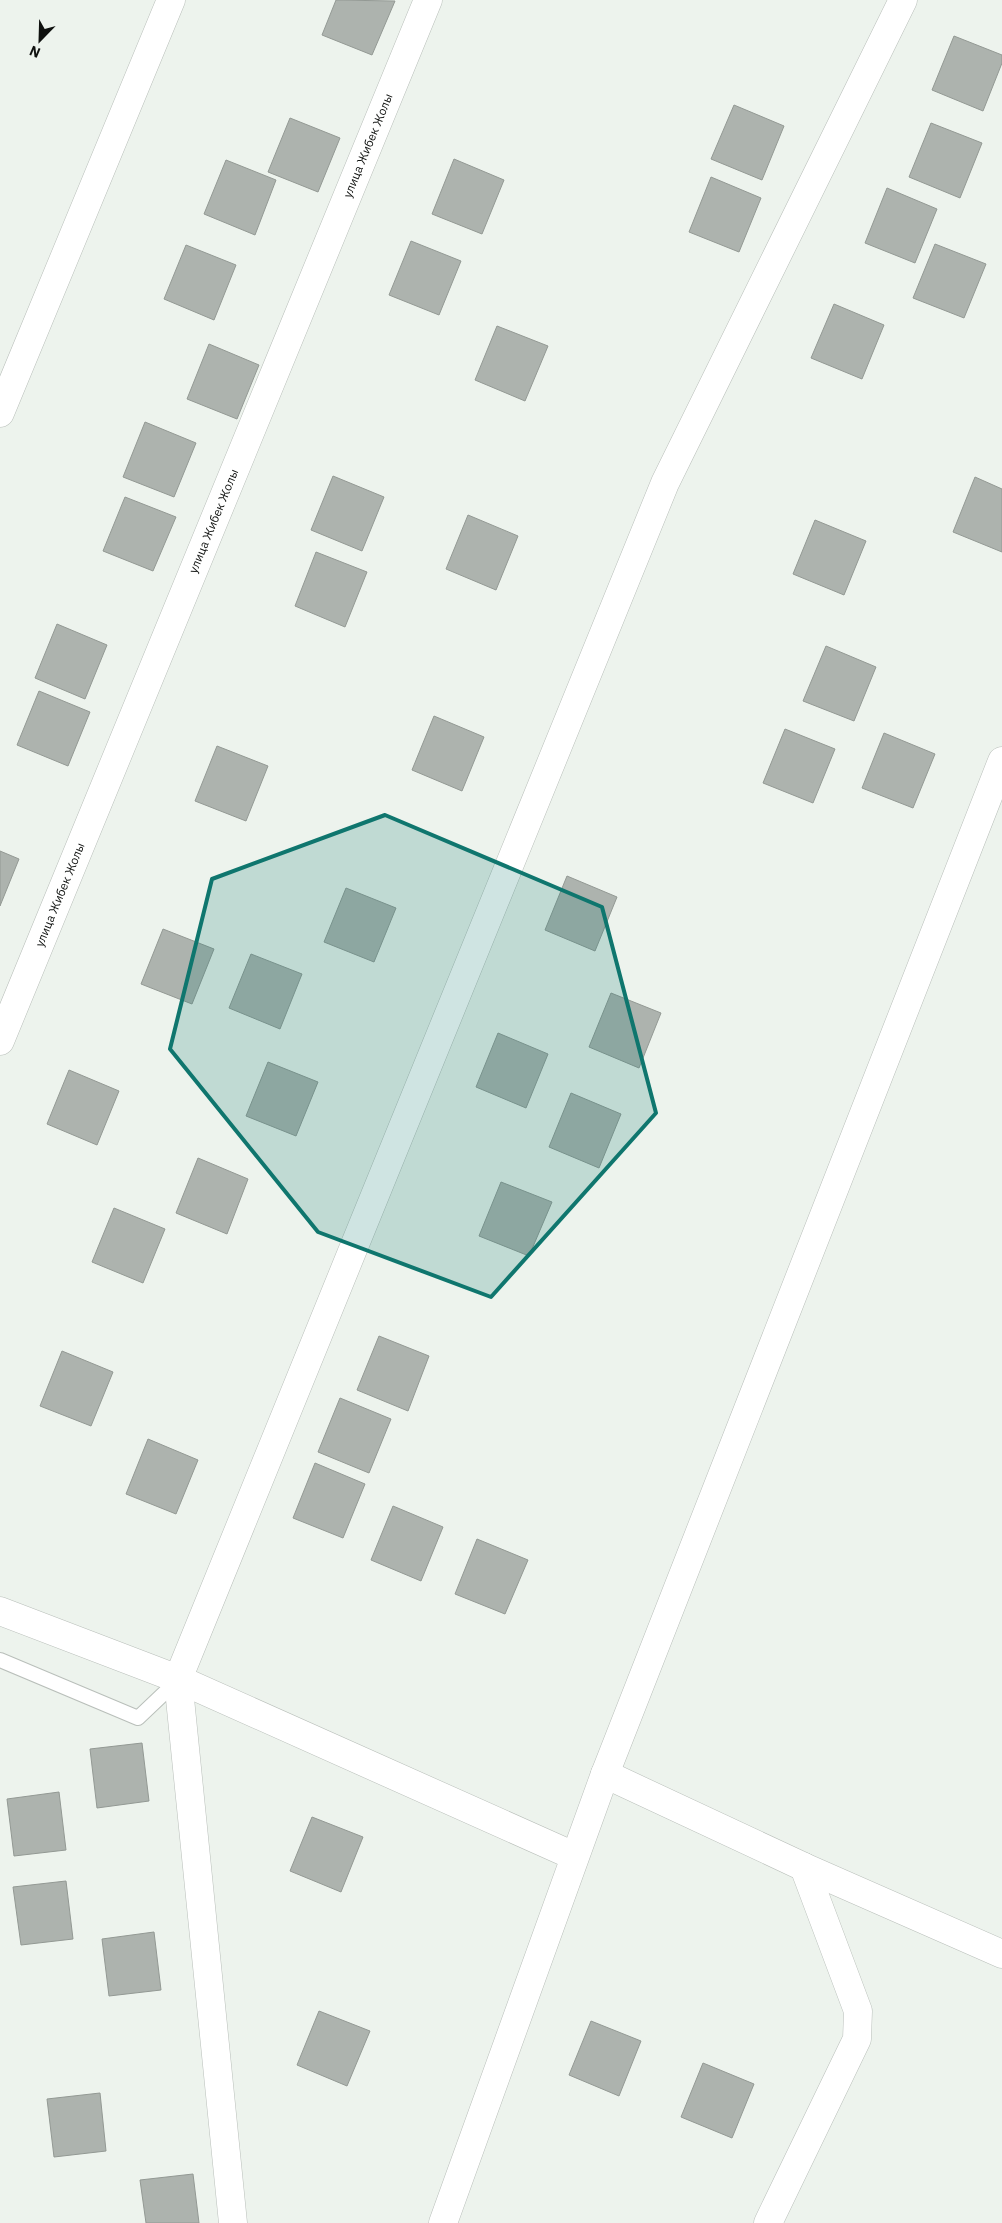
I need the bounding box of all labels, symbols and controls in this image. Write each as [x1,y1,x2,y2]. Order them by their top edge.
north arrow [15,15,65,65]
text: N [27,42,43,62]
street label: улица Жибек Жолы [340,91,396,200]
street label: улица Жибек Жолы [185,467,241,575]
street label: улица Жибек Жолы [32,840,88,949]

